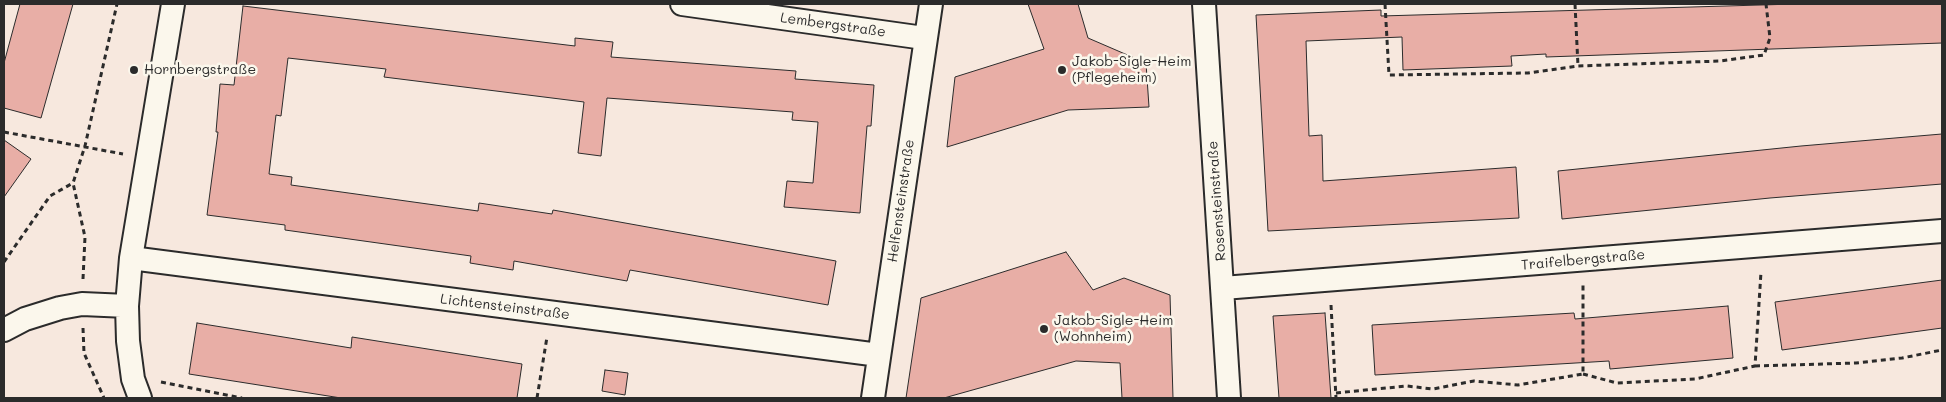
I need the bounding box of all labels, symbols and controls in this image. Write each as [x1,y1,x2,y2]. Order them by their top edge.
street label: Lembergstraße [779,9,887,41]
place label: Jakob-Sigle-Heim (Pflegeheim) [1072,54,1191,86]
place label: Hornbergstraße [144,62,256,78]
marker: Hornbergstraße [128,64,140,76]
marker: Jakob-Sigle-Heim (Pflegeheim) [1056,64,1068,76]
street label: Helfensteinstraße [884,138,918,264]
street label: Rosensteinstraße [1204,140,1230,262]
street label: Traifelbergstraße [1520,246,1646,274]
street label: Lichtensteinstraße [439,291,571,323]
place label: Jakob-Sigle-Heim (Wohnheim) [1054,313,1173,346]
marker: Jakob-Sigle-Heim (Wohnheim) [1038,323,1050,335]

